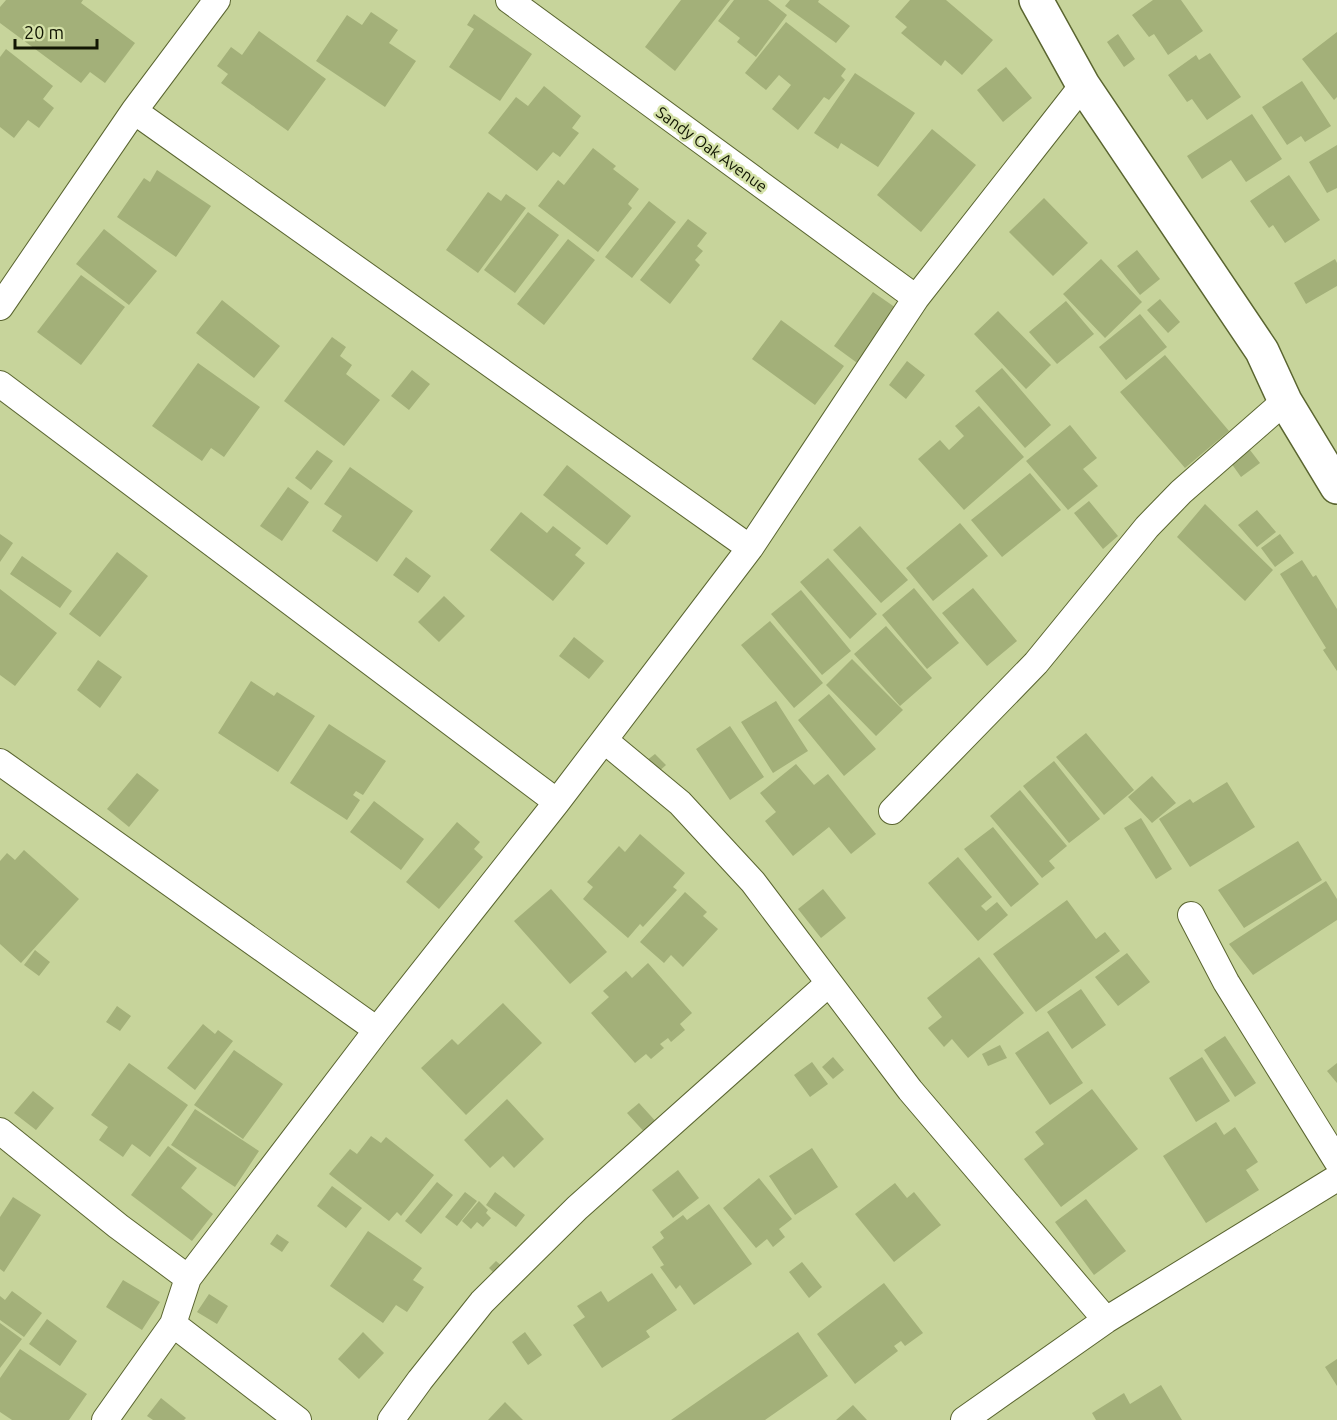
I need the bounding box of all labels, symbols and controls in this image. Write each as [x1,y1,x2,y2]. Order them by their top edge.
scale bar [15,12,98,50]
text: 20 m [24,22,64,42]
street label: Sandy Oak Avenue [653,103,771,195]

